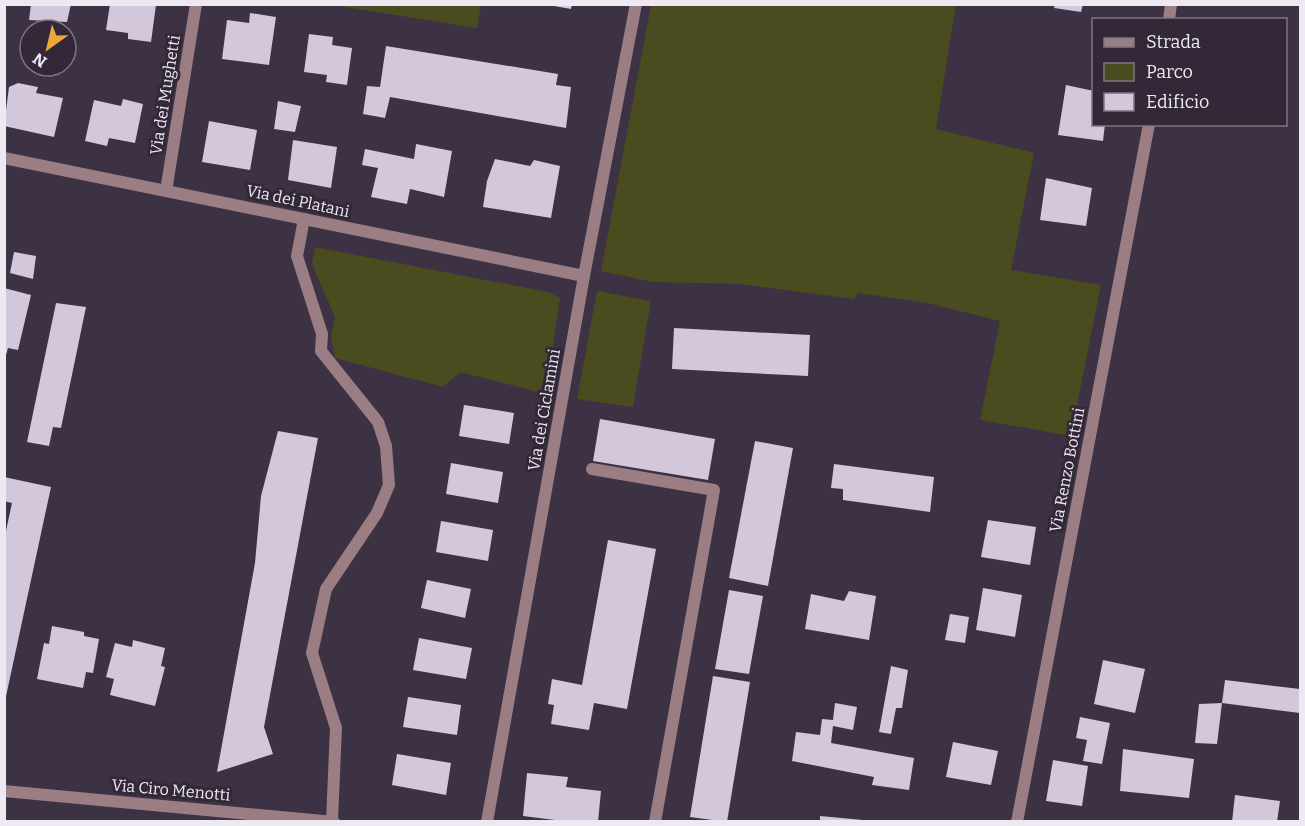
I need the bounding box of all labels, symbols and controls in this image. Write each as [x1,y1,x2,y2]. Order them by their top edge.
north arrow [18,18,78,78]
legend [1092,18,1287,126]
text: Strada [1146,31,1201,53]
street label: Via dei Mughetti [146,34,184,156]
text: N [29,49,50,71]
text: Parco [1146,61,1193,83]
text: Edificio [1146,91,1209,113]
street label: Via dei Platani [245,181,351,221]
street label: Via dei Ciclamini [524,347,564,473]
street label: Via Renzo Bottini [1046,406,1088,534]
street label: Via Ciro Menotti [111,775,231,805]

